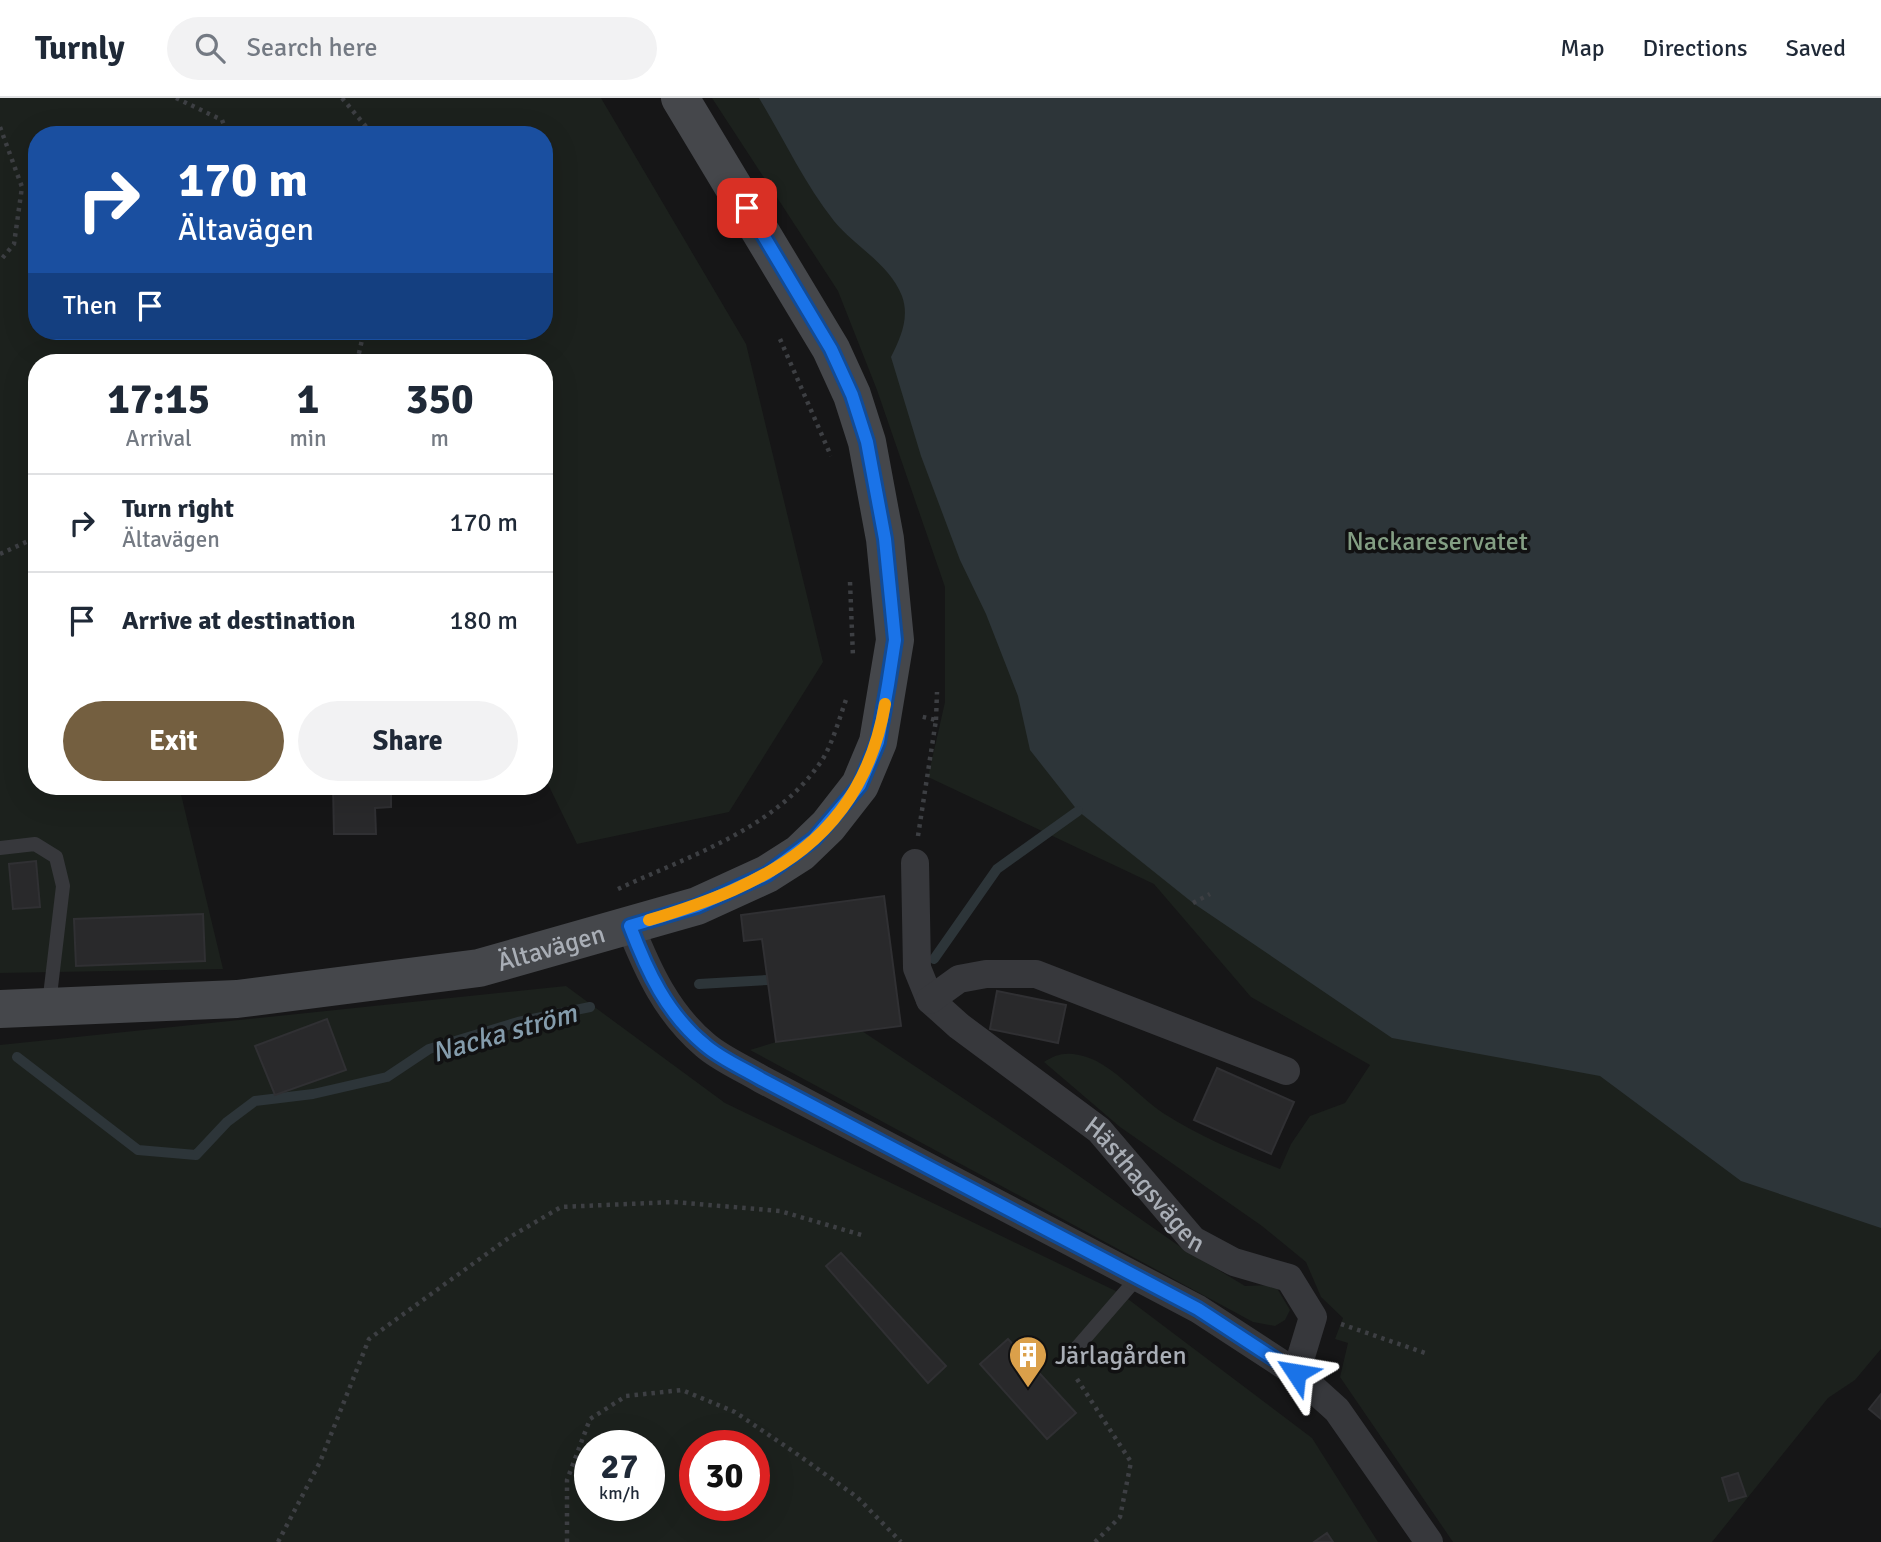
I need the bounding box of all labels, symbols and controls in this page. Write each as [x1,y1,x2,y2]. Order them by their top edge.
search box [167,17,657,80]
text: Turnly [35,28,125,69]
icon: search [191,29,229,67]
text: Search here [247,32,378,64]
text: Map [1560,33,1605,63]
text: Directions [1643,33,1748,63]
text: Saved [1786,33,1846,63]
text: 170 m [178,150,308,210]
icon: right [63,154,154,245]
pin [717,178,777,238]
icon: arrive [728,189,766,227]
text: Ältavägen [178,210,314,249]
icon: arrive [131,287,169,325]
text: Then [63,290,117,322]
text: 17:15 [107,374,210,425]
text: 1 [297,374,319,425]
text: 350 [406,374,474,425]
text: Arrival [126,424,192,453]
text: min [289,424,327,453]
text: m [431,424,449,453]
text: Turn right [122,493,234,525]
icon: right [63,504,101,542]
text: 170 m [449,507,518,539]
text: Ältavägen [122,525,220,554]
park label: Nackareservatet [1346,526,1528,558]
icon: arrive [63,602,101,640]
text: Arrive at destination [122,605,355,637]
text: 180 m [449,605,518,637]
button: Exit [63,701,284,781]
button: Share [298,701,518,781]
street label: Ältavägen [494,918,609,979]
water label: Nacka ström [428,996,581,1070]
street label: Hästhagsvägen [1078,1110,1210,1260]
building icon: Järlagården [1007,1334,1049,1389]
position arrow [1259,1336,1333,1410]
place label: Järlagården [1055,1340,1187,1372]
speed limit sign: 30 [679,1430,770,1521]
text: 27 [601,1445,638,1488]
text: km/h [599,1482,640,1504]

